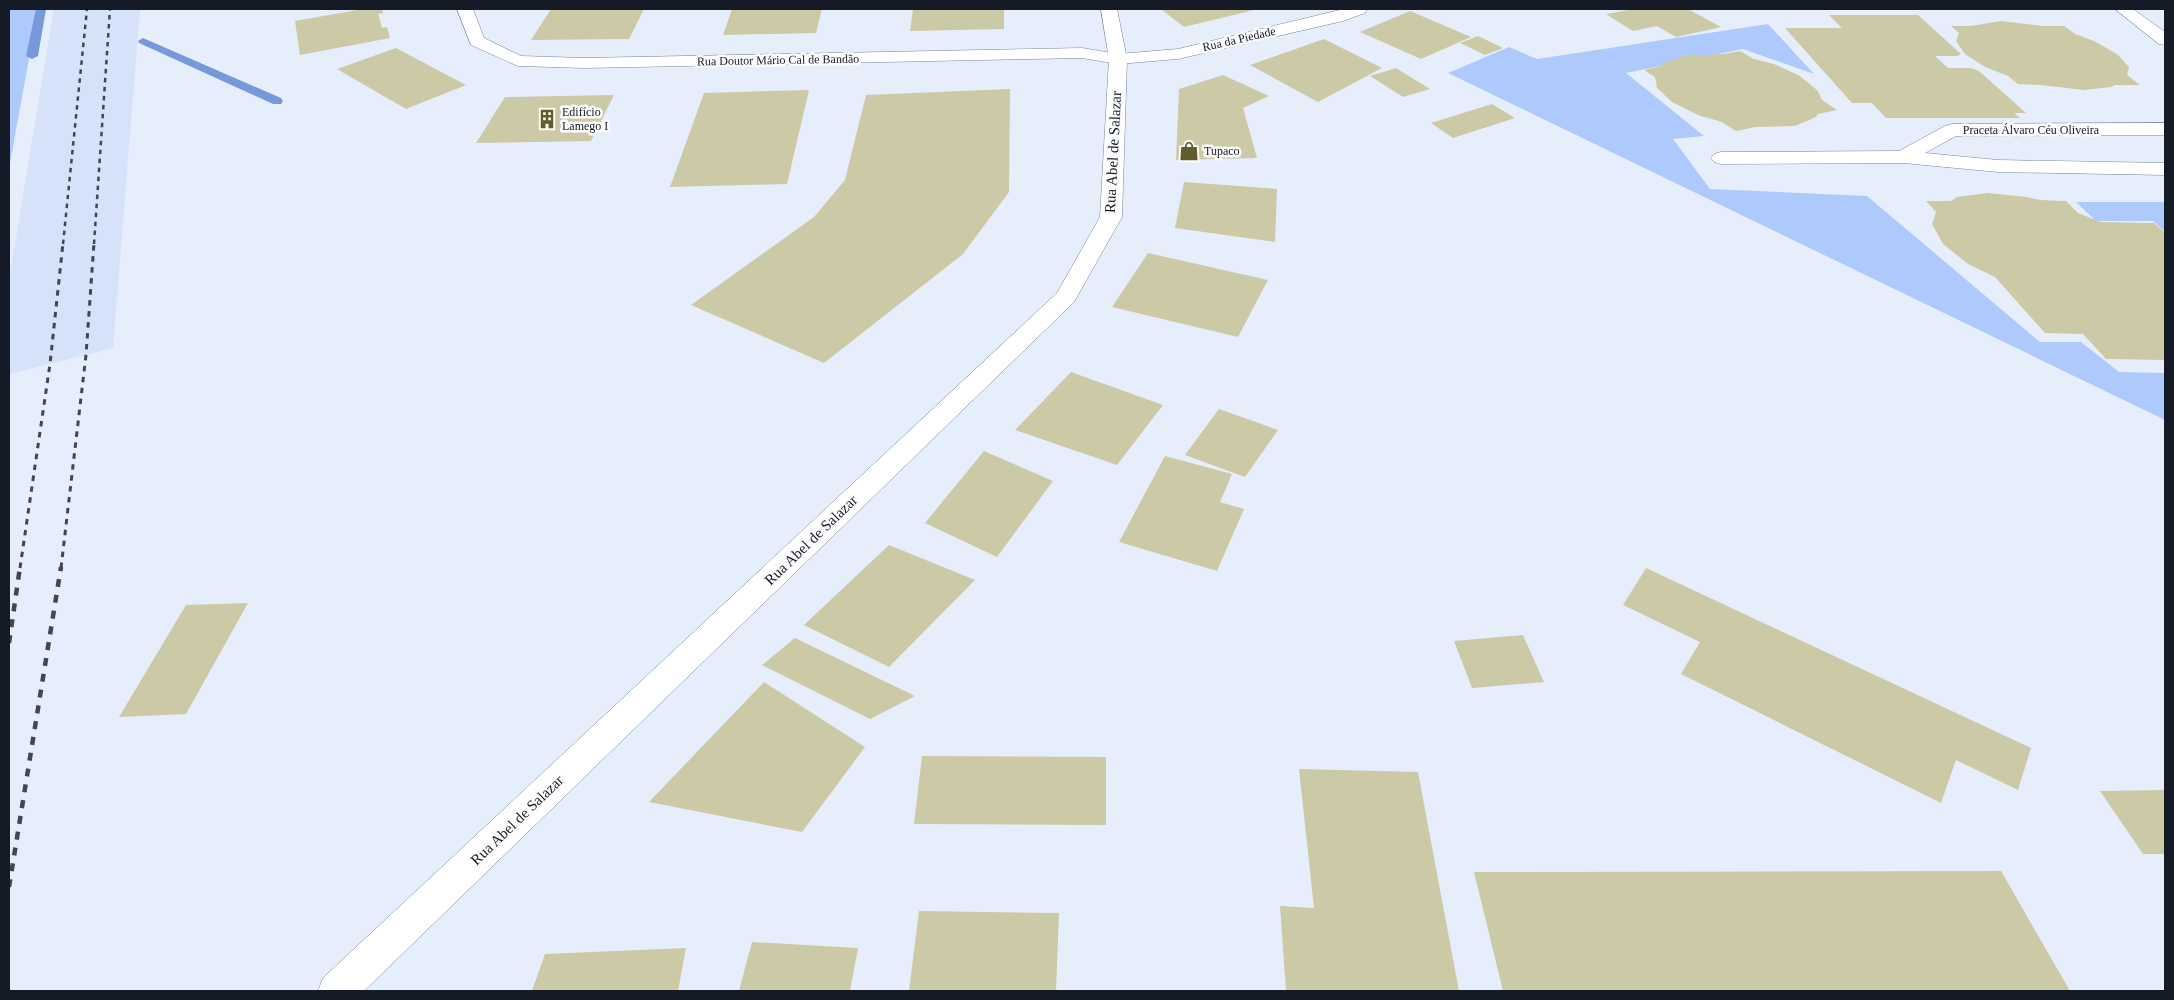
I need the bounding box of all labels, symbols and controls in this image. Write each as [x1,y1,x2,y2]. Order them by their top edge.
street label: Rua da Piedade [1201,24,1277,54]
street label: Rua Doutor Mário Cal de Bandão [697,52,859,68]
street label: Rua Abel de Salazar [1102,91,1124,213]
place label: Edifício Lamego I [562,105,608,133]
building icon: Edifício Lamego I [536,108,558,130]
street label: Praceta Álvaro Céu Oliveira [1963,123,2100,137]
shop icon: Tupaco [1178,140,1200,162]
place label: Tupaco [1204,144,1240,158]
street label: Rua Abel de Salazar [762,492,860,588]
street label: Rua Abel de Salazar [468,772,566,868]

